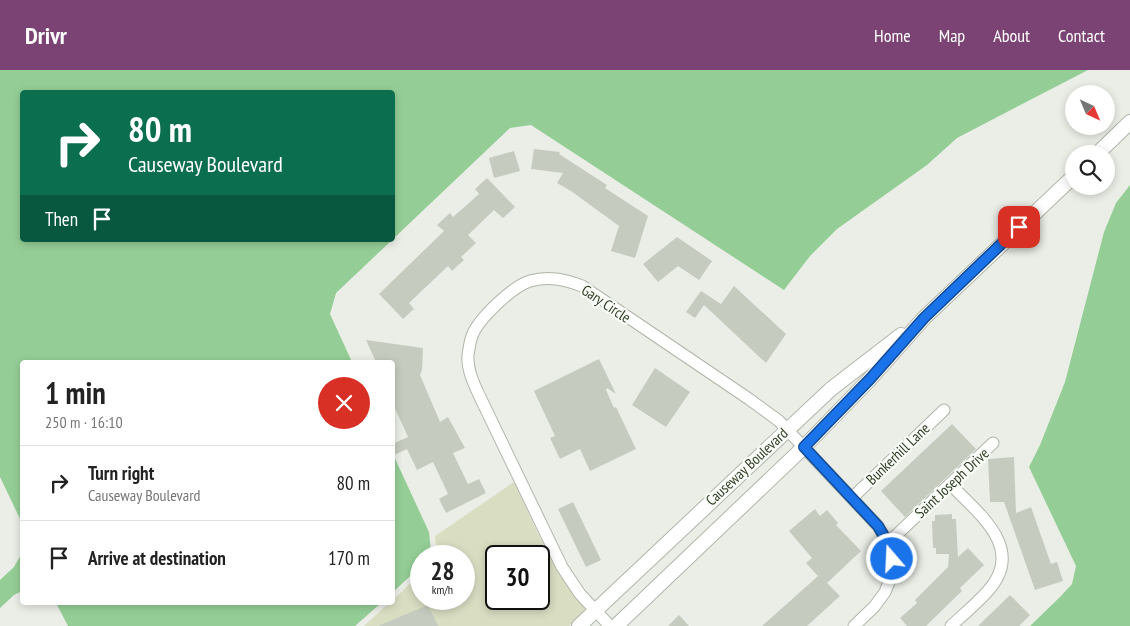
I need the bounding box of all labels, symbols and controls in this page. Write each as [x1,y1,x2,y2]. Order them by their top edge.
text: Drivr [25,20,67,51]
text: Home [874,24,911,47]
text: Map [939,24,965,47]
text: About [993,24,1030,47]
text: Contact [1058,24,1105,47]
north arrow [1065,85,1115,135]
map controls [1065,85,1115,195]
text: 80 m [128,106,192,152]
icon: right [45,110,110,175]
button: search [1065,145,1115,195]
text: Causeway Boulevard [128,150,283,178]
icon: arrive [88,205,116,233]
pin [998,206,1040,248]
text: Then [45,207,78,231]
icon: arrive [1005,213,1033,241]
street label: Gary Circle [578,280,634,327]
text: 1 min [45,373,106,412]
button: close [318,377,370,429]
text: 250 m · 16:10 [45,412,123,432]
street label: Bunkerhill Lane [862,419,933,489]
street label: Causeway Boulevard [702,424,792,510]
street label: Saint Joseph Drive [911,443,993,522]
text: Turn right [88,461,154,485]
icon: right [45,469,73,497]
text: 80 m [337,471,370,495]
text: Causeway Boulevard [88,485,201,505]
position arrow [865,532,917,584]
icon: arrive [45,544,73,572]
speed limit sign: 30 [485,545,550,610]
text: Arrive at destination [88,546,226,570]
text: 170 m [328,546,370,570]
text: 28 [431,555,454,587]
text: km/h [432,582,453,597]

